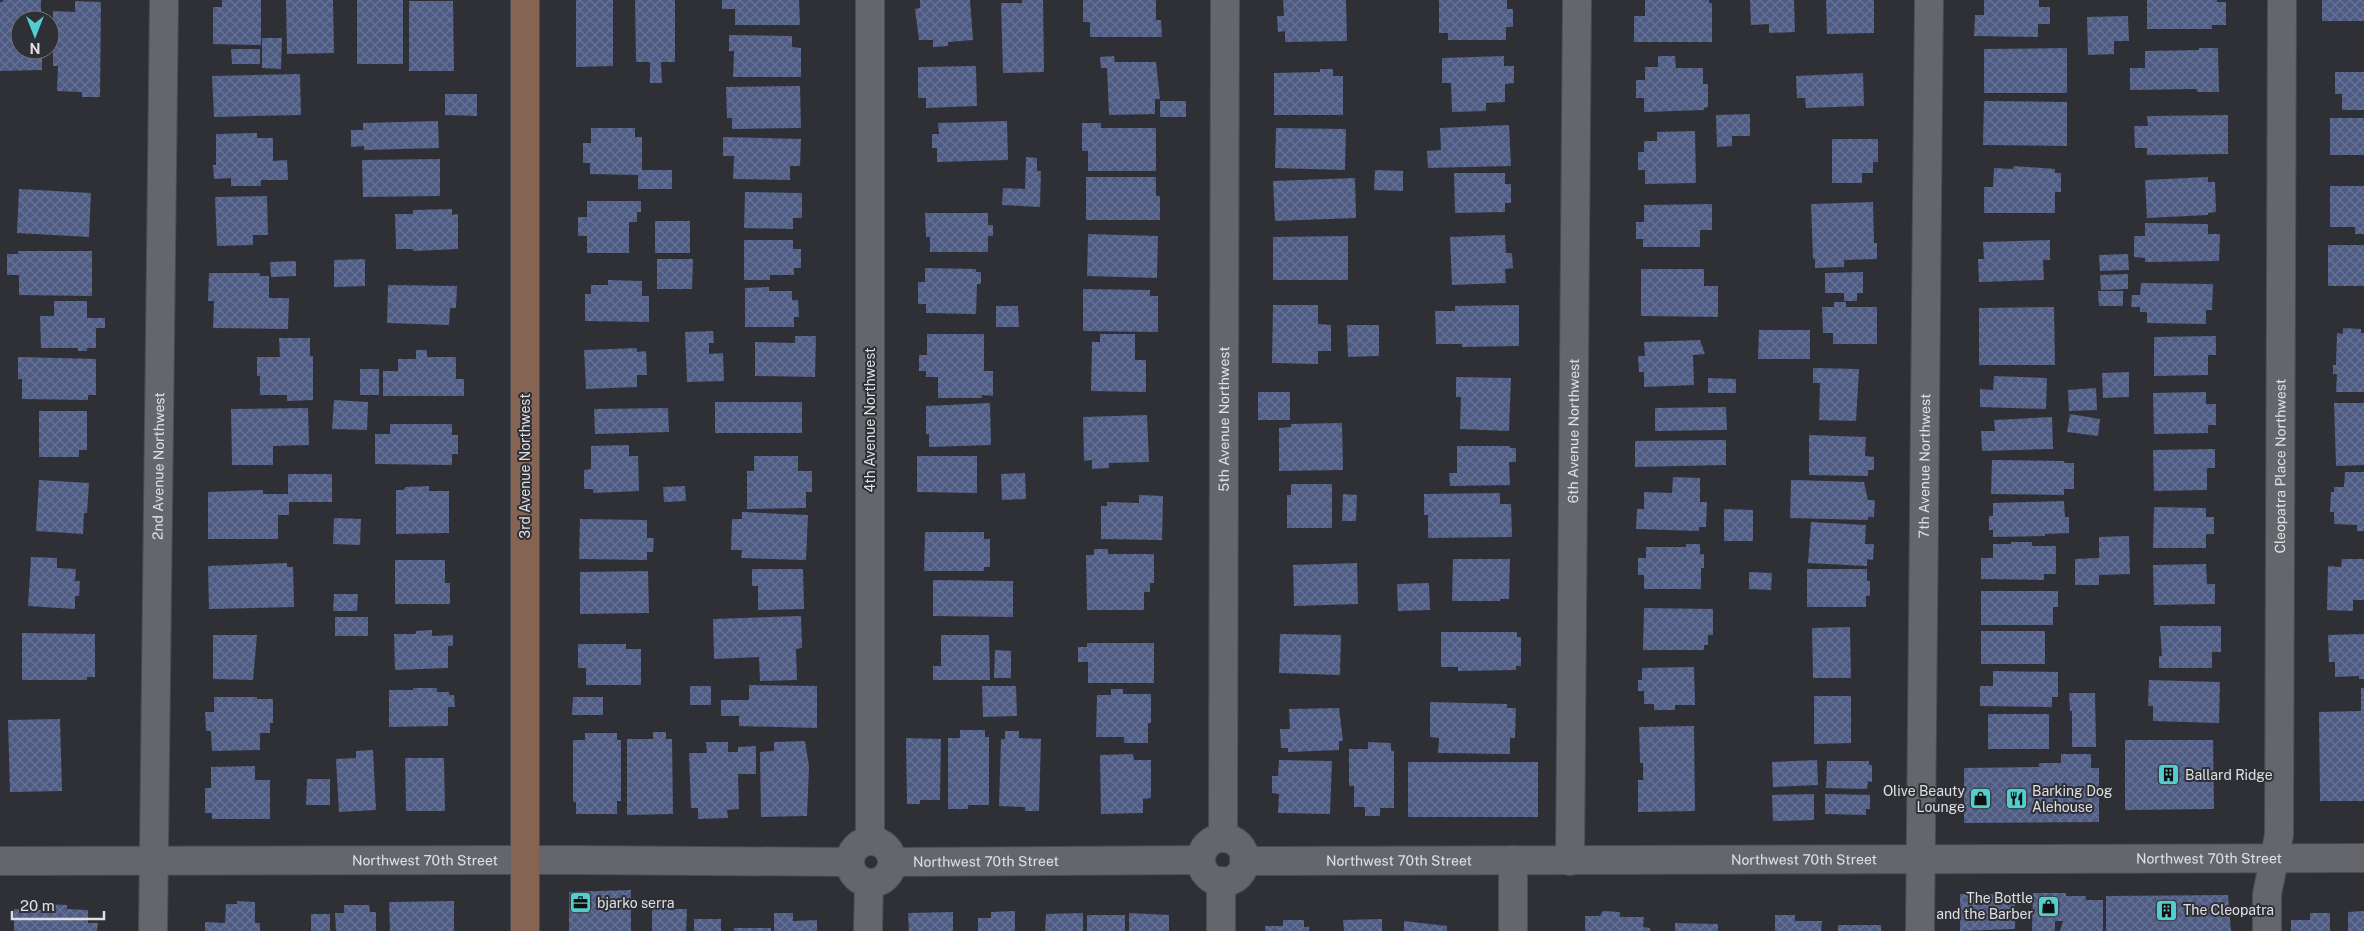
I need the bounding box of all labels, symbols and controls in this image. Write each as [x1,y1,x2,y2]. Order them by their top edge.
north arrow [10,10,60,60]
text: N [30,40,40,56]
street label: 5th Avenue Northwest [1216,346,1232,492]
street label: 4th Avenue Northwest [862,347,878,493]
street label: 6th Avenue Northwest [1565,358,1582,504]
street label: Cleopatra Place Northwest [2272,379,2289,554]
street label: 2nd Avenue Northwest [150,392,167,540]
street label: 3rd Avenue Northwest [517,393,533,539]
street label: 7th Avenue Northwest [1916,394,1933,539]
building icon: Ballard Ridge [2157,763,2181,787]
place label: Ballard Ridge [2185,767,2273,783]
place label: Olive Beauty Lounge [1883,783,1966,815]
place label: Barking Dog Alehouse [2032,783,2113,815]
shop icon: Olive Beauty Lounge [1969,787,1993,811]
restaurant icon: Barking Dog Alehouse [2004,787,2028,811]
street label: Northwest 70th Street [2136,850,2282,867]
street label: Northwest 70th Street [1731,851,1877,868]
street label: Northwest 70th Street [352,852,498,868]
street label: Northwest 70th Street [1326,852,1472,869]
street label: Northwest 70th Street [913,853,1059,870]
scale bar [12,888,105,920]
place label: The Bottle and the Barber [1936,890,2033,922]
office icon: bjarko serra [569,891,593,915]
shop icon: The Bottle and the Barber [2037,894,2061,918]
place label: bjarko serra [597,895,674,911]
text: 20 m [20,897,55,914]
building icon: The Cleopatra [2155,898,2179,922]
place label: The Cleopatra [2183,902,2274,918]

